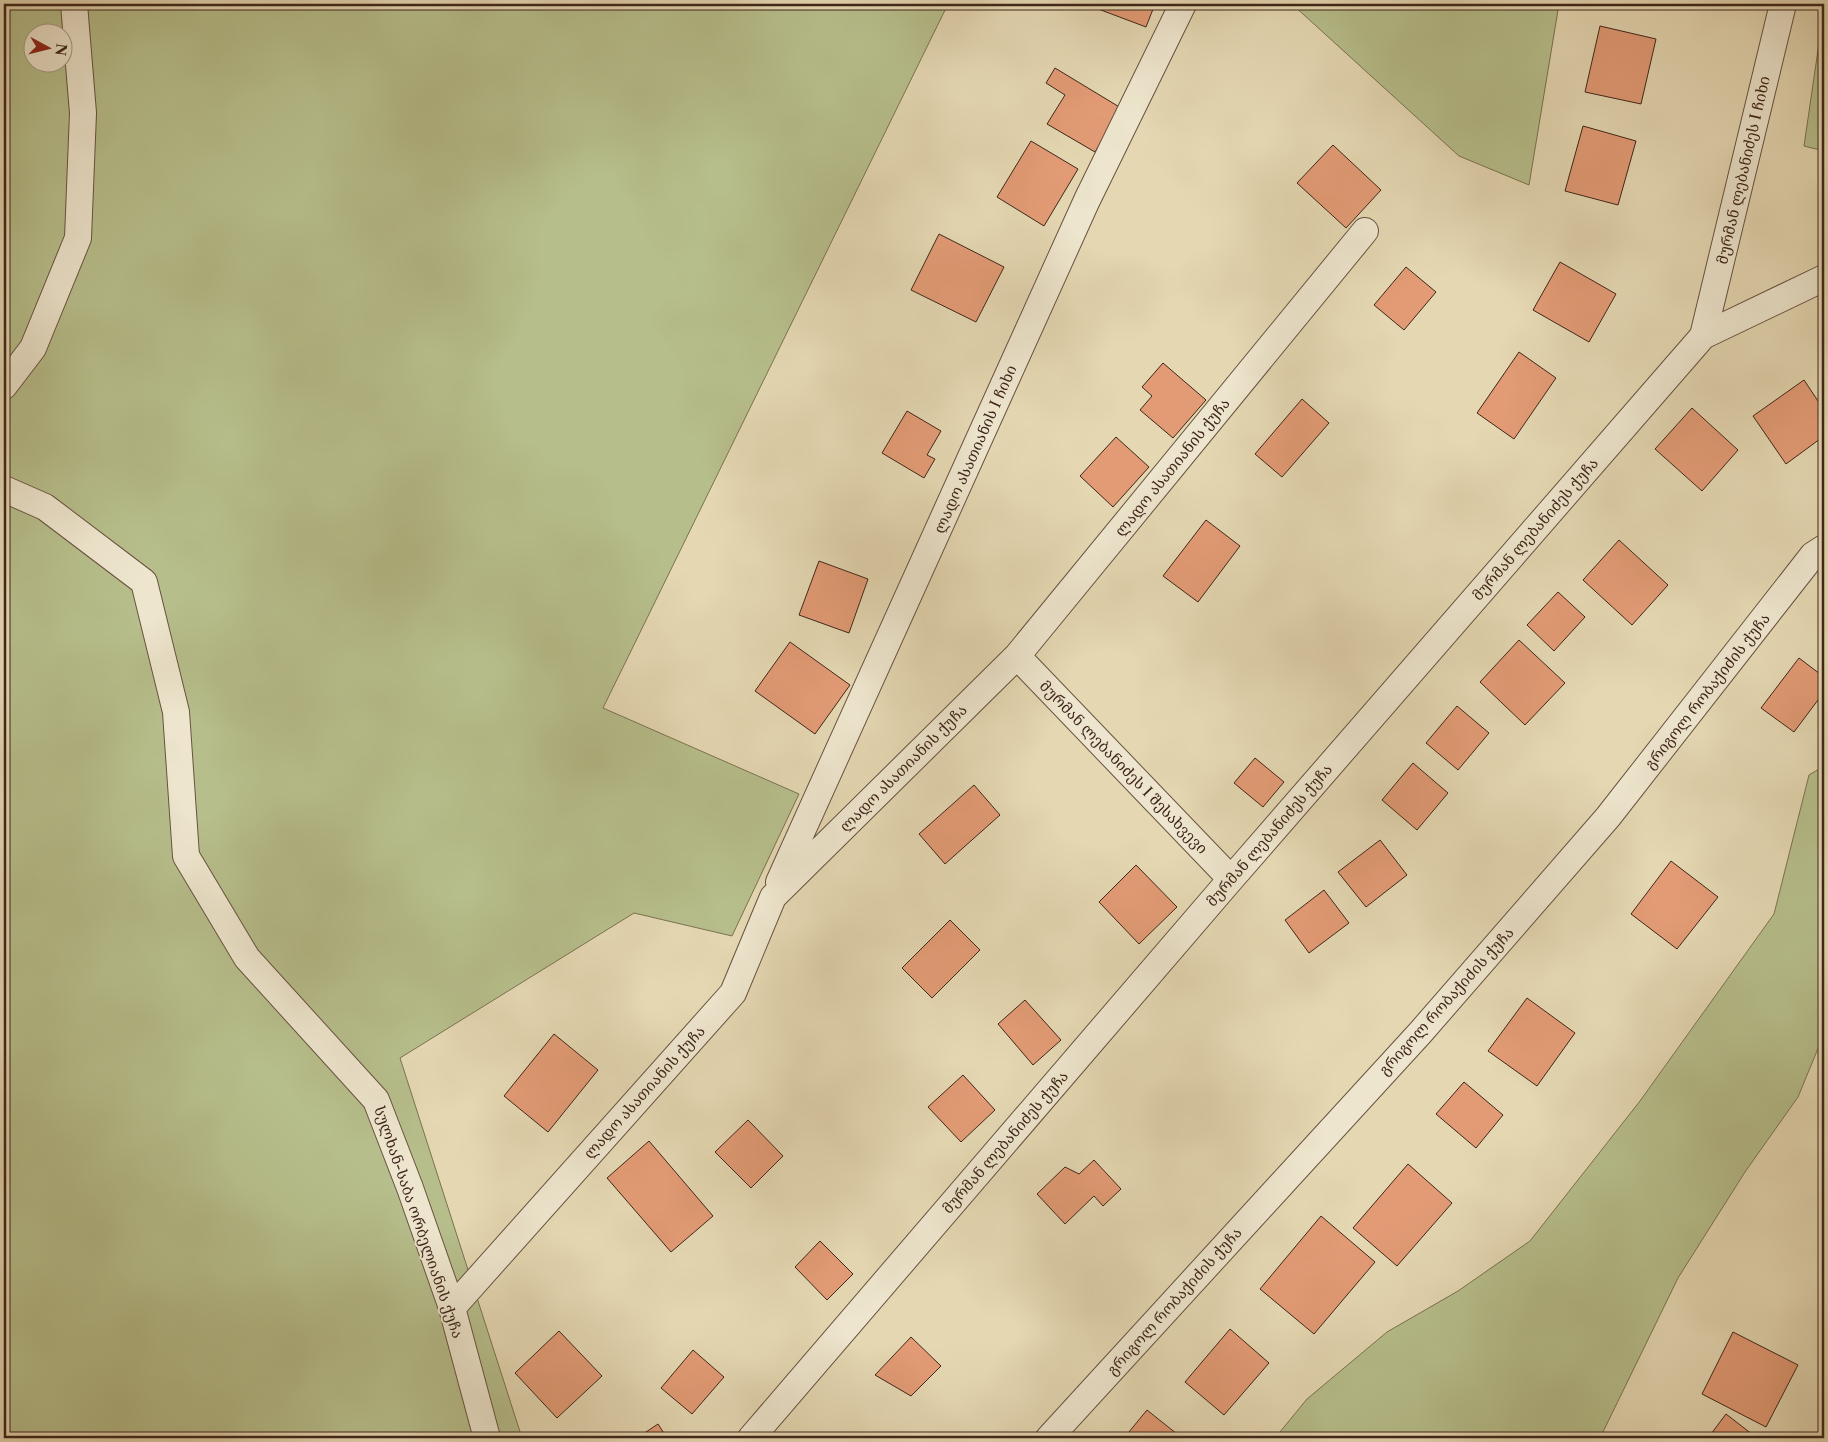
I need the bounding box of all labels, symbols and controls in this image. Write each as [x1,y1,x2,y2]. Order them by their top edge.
north arrow [22,22,72,72]
text: N [51,42,71,57]
street label: მურმან ლებანიძეს I ჩიხი [1712,74,1774,266]
street label: ლადო ასათიანის I ჩიხი [929,362,1021,536]
street label: ლადო ასათიანის ქუჩა [1110,394,1234,540]
street label: მურმან ლებანიძეს ქუჩა [1468,454,1602,604]
street label: გრიგოლ რობაქიძის ქუჩა [1640,609,1774,773]
street label: მურმან ლებანიძეს I შესახვევი [1036,676,1212,858]
street label: ლადო ასათიანის ქუჩა [835,700,971,836]
street label: მურმან ლებანიძეს ქუჩა [1202,760,1336,910]
street label: გრიგოლ რობაქიძის ქუჩა [1374,923,1518,1079]
street label: ლადო ასათიანის ქუჩა [579,1022,709,1162]
street label: მურმან ლებანიძეს ქუჩა [938,1067,1072,1217]
street label: სულხან-საბა ორბელიანის ქუჩა [370,1103,468,1341]
street label: გრიგოლ რობაქიძის ქუჩა [1102,1223,1246,1379]

